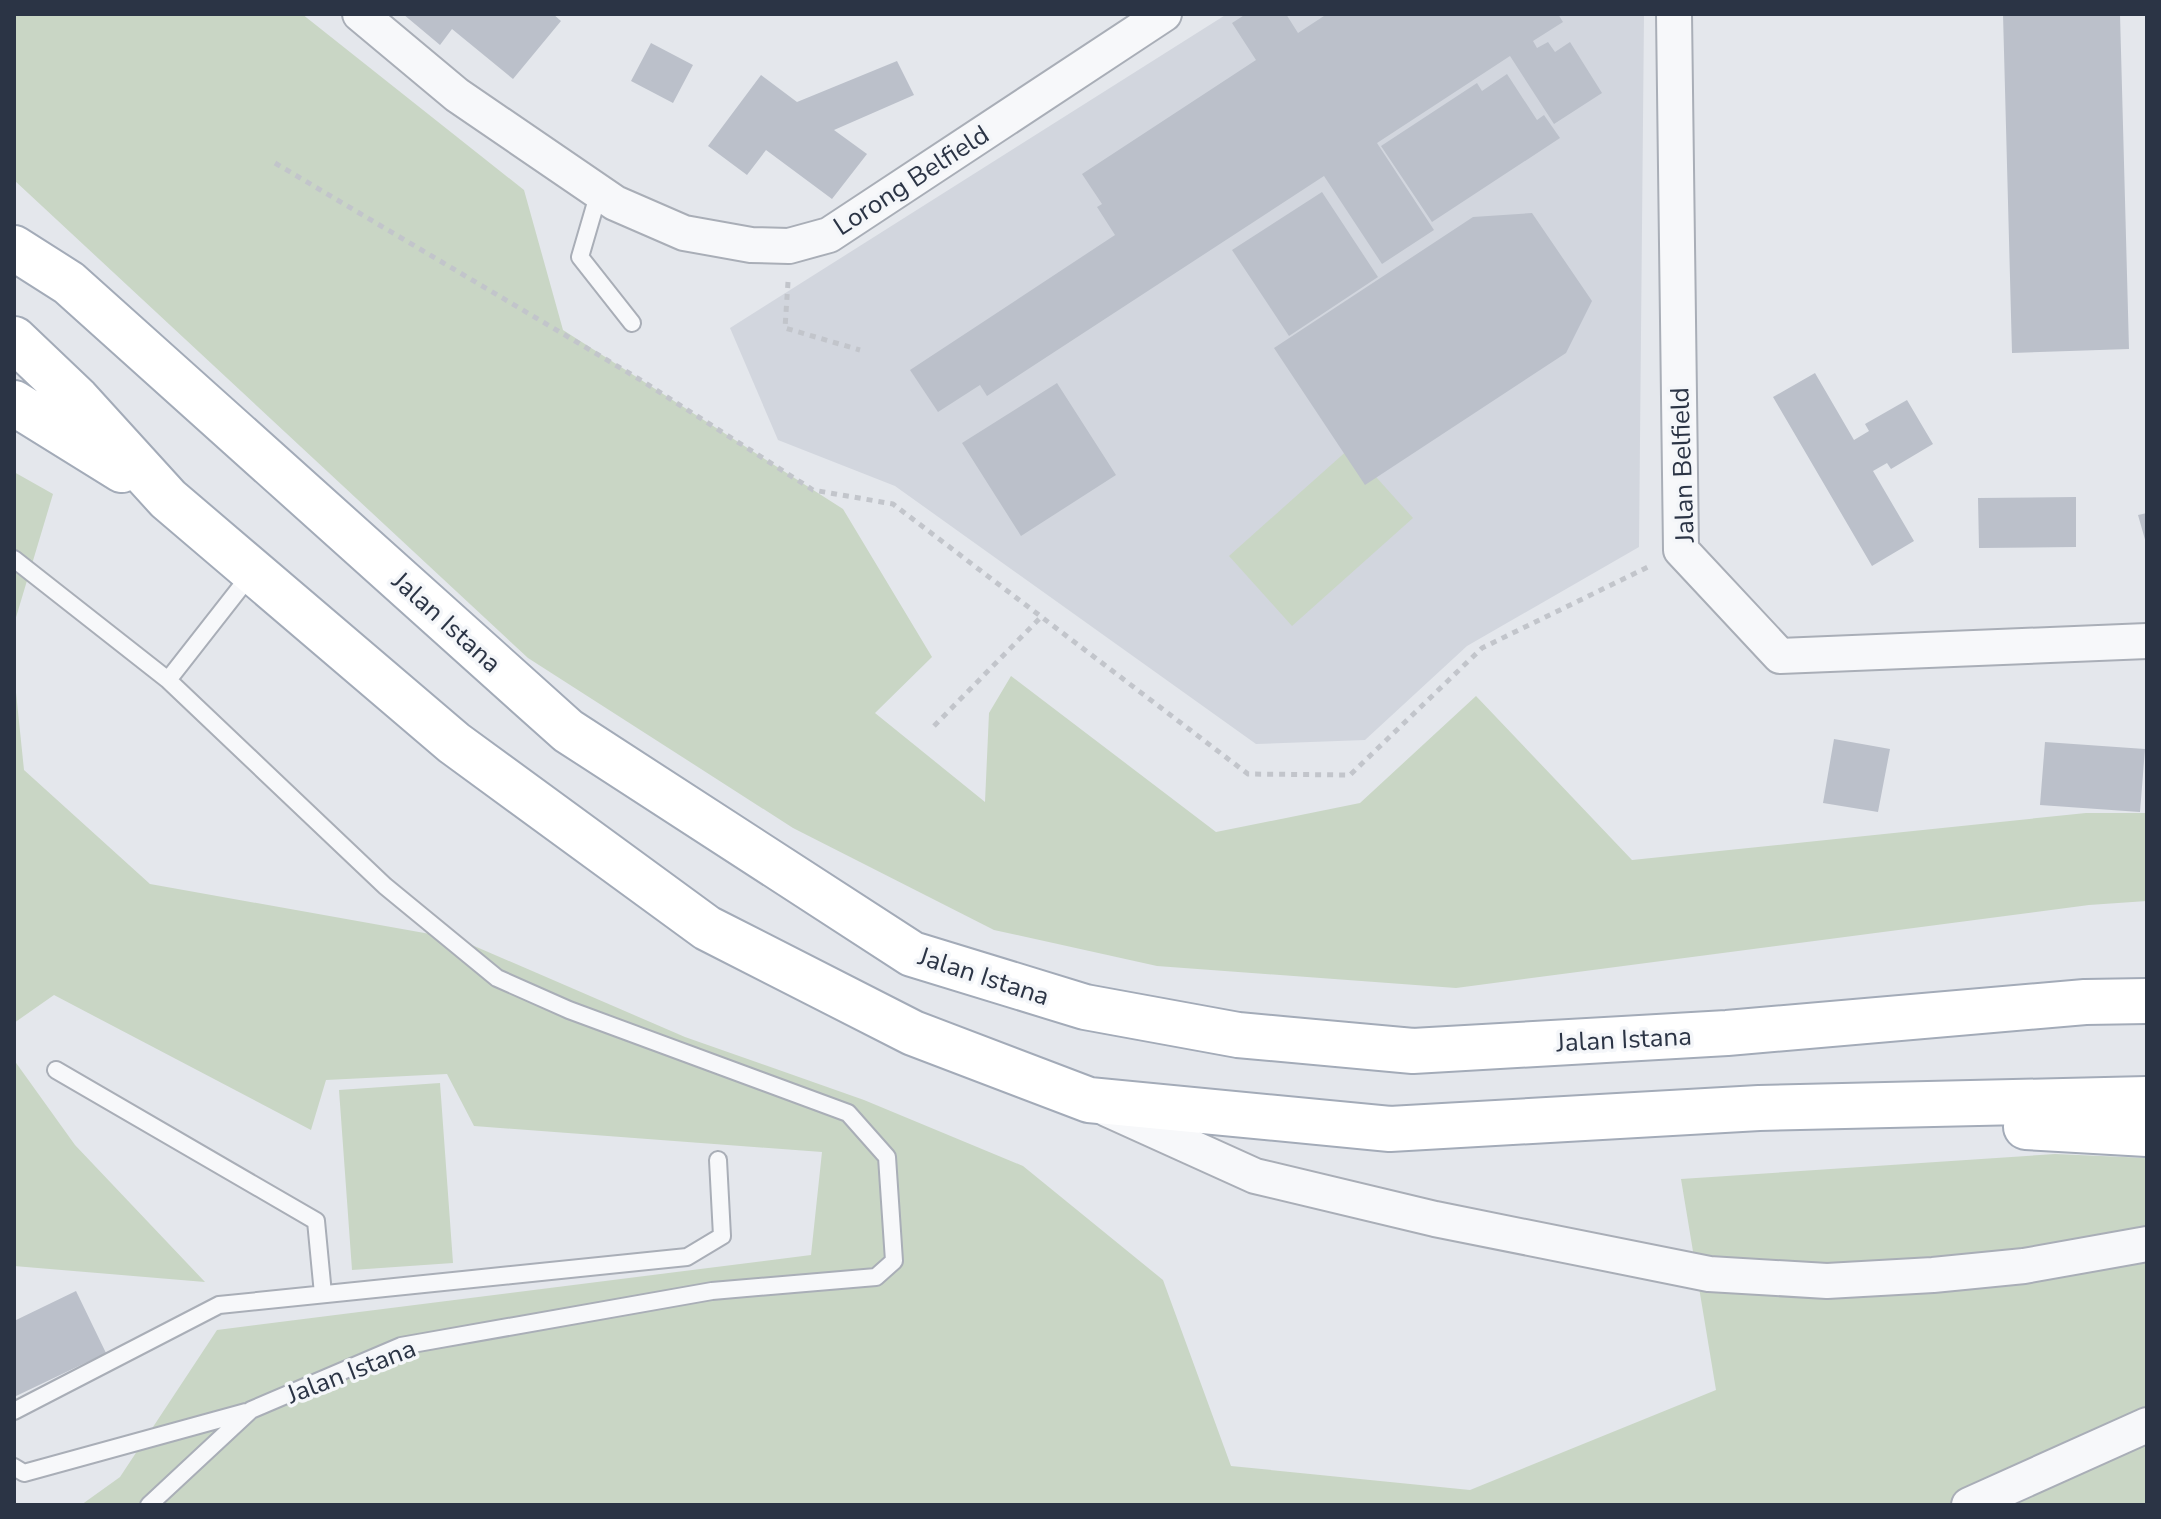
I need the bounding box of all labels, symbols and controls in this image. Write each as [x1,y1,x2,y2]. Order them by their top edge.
street label: Lorong Belfield [827,117,996,244]
street label: Jalan Belfield [1662,387,1703,544]
street label: Jalan Istana [384,563,509,681]
street label: Jalan Istana [913,939,1054,1014]
street label: Jalan Istana [1554,1018,1693,1061]
street label: Jalan Istana [281,1331,421,1412]

